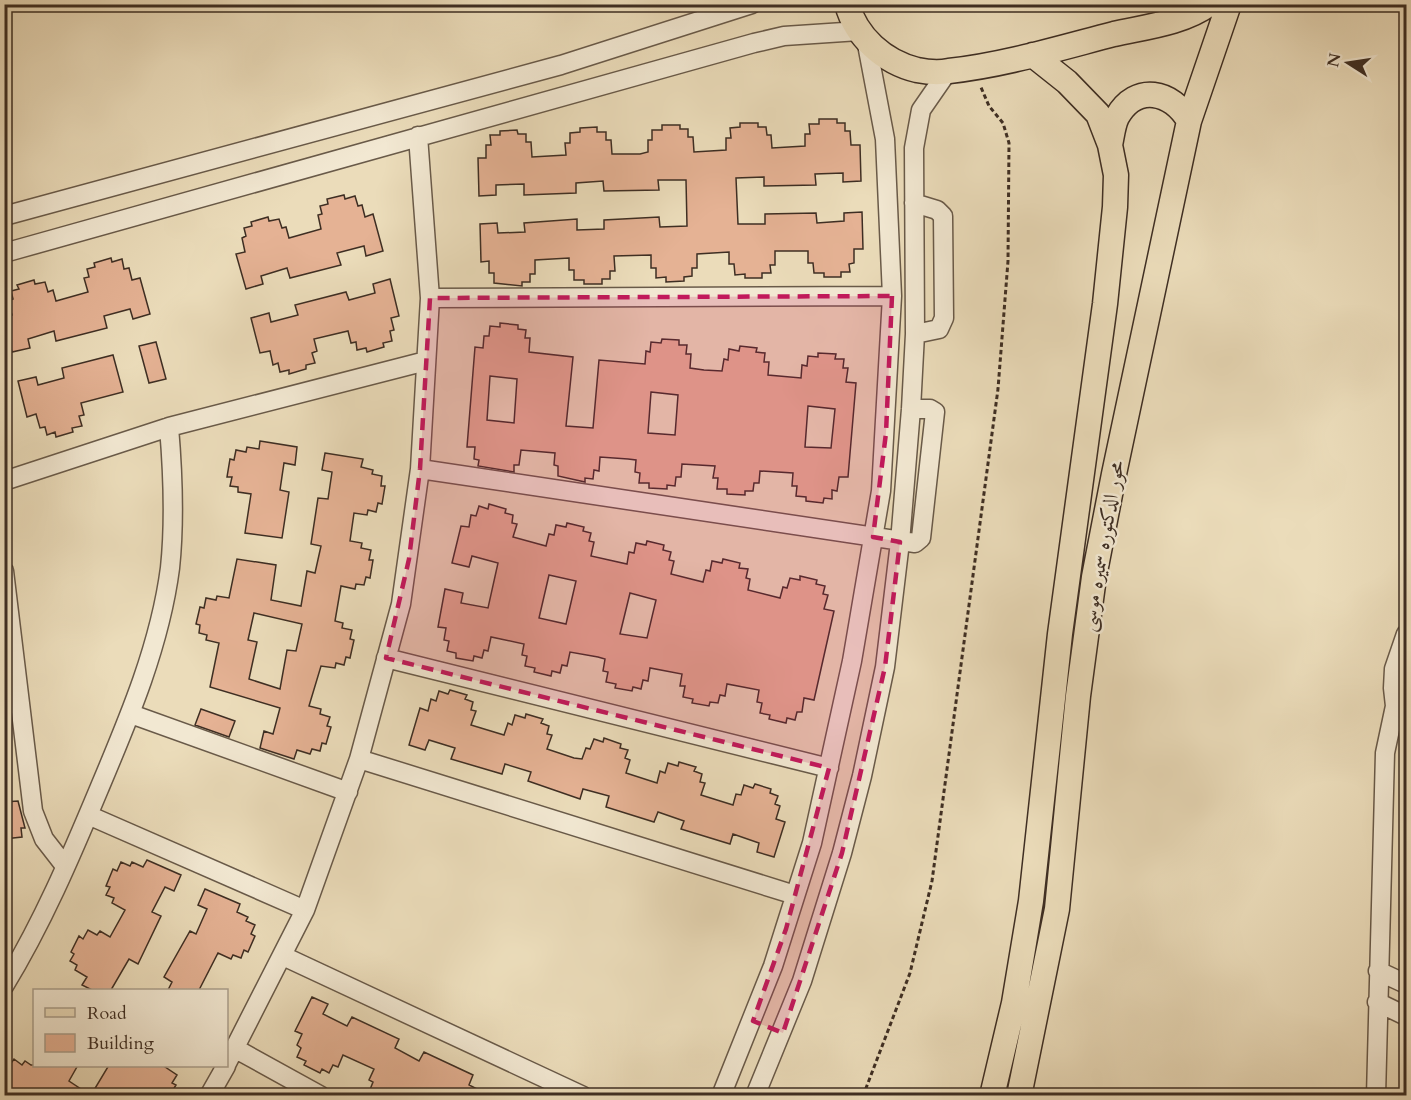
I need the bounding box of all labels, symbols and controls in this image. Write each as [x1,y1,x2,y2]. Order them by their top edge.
north arrow [1318,33,1378,93]
text: N [1322,51,1347,69]
street label: محور الدكتوره سميره موسى [1073,458,1132,634]
legend [33,989,228,1067]
text: Road [87,1001,127,1026]
text: Building [87,1031,155,1056]

